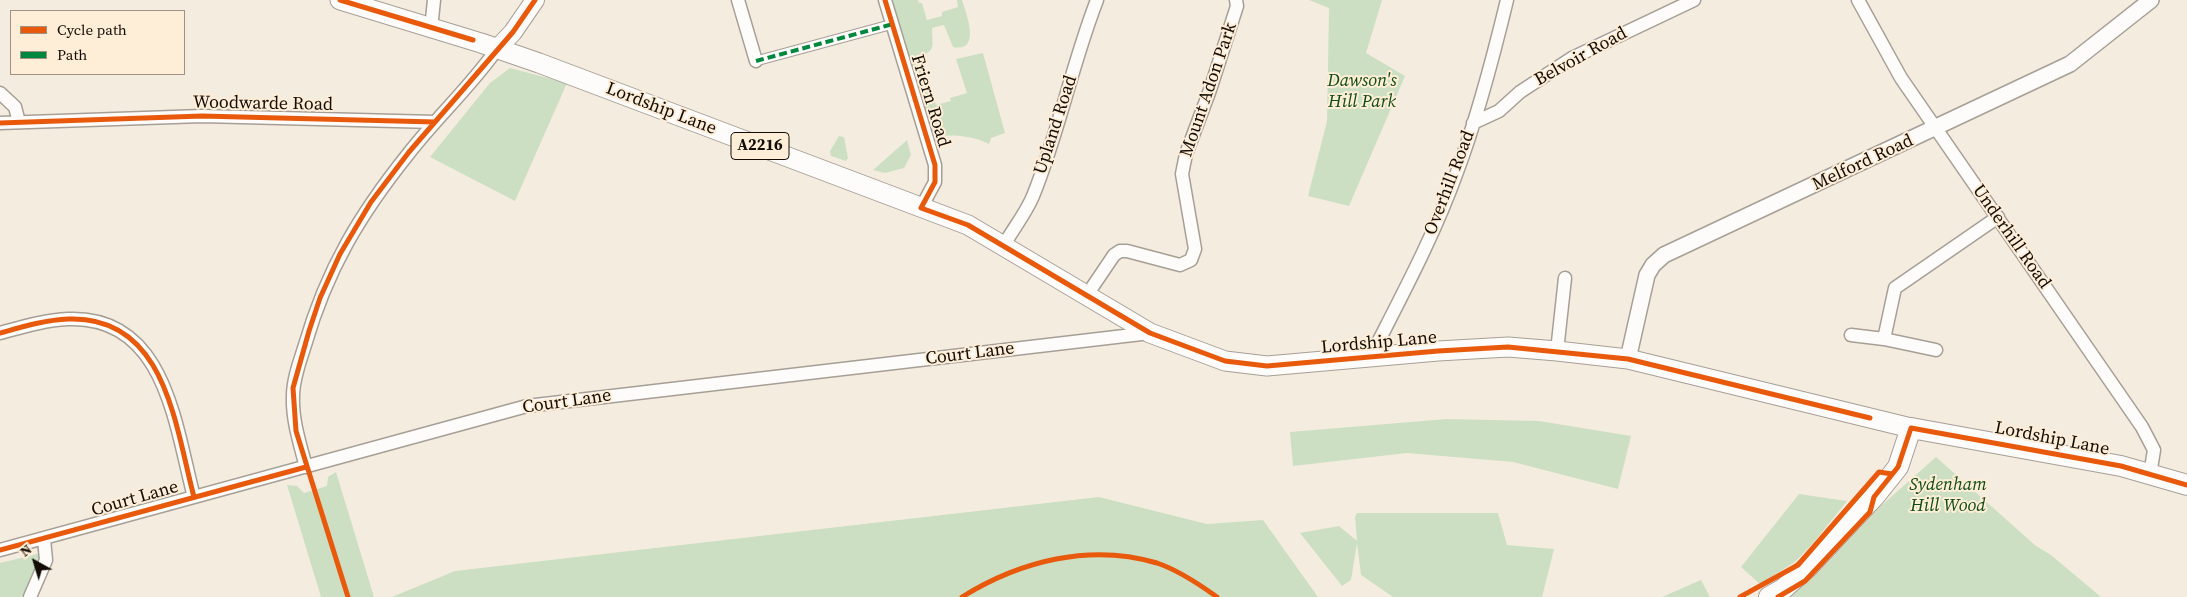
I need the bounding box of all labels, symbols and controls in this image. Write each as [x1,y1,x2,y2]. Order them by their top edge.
legend [10,10,185,75]
text: Cycle path [57,19,127,40]
street label: Mount Adon Park [1176,20,1242,160]
street label: Belvoir Road [1531,23,1631,91]
text: Path [57,44,87,65]
street label: Friern Road [906,52,954,150]
park label: Dawson's Hill Park [1327,70,1397,112]
street label: Upland Road [1030,73,1082,177]
street label: Lordship Lane [603,78,719,140]
street label: Woodwarde Road [193,92,333,116]
street label: Overhill Road [1420,128,1480,238]
street label: Melford Road [1809,130,1917,196]
road number: A2216 [731,132,789,160]
street label: Underhill Road [1967,181,2055,293]
street label: Lordship Lane [1320,327,1438,359]
street label: Court Lane [924,338,1016,370]
street label: Court Lane [521,385,613,419]
street label: Lordship Lane [1993,417,2111,461]
park label: Sydenham Hill Wood [1909,474,1987,516]
street label: Court Lane [89,476,181,522]
north arrow [10,537,60,587]
text: N [15,539,36,561]

